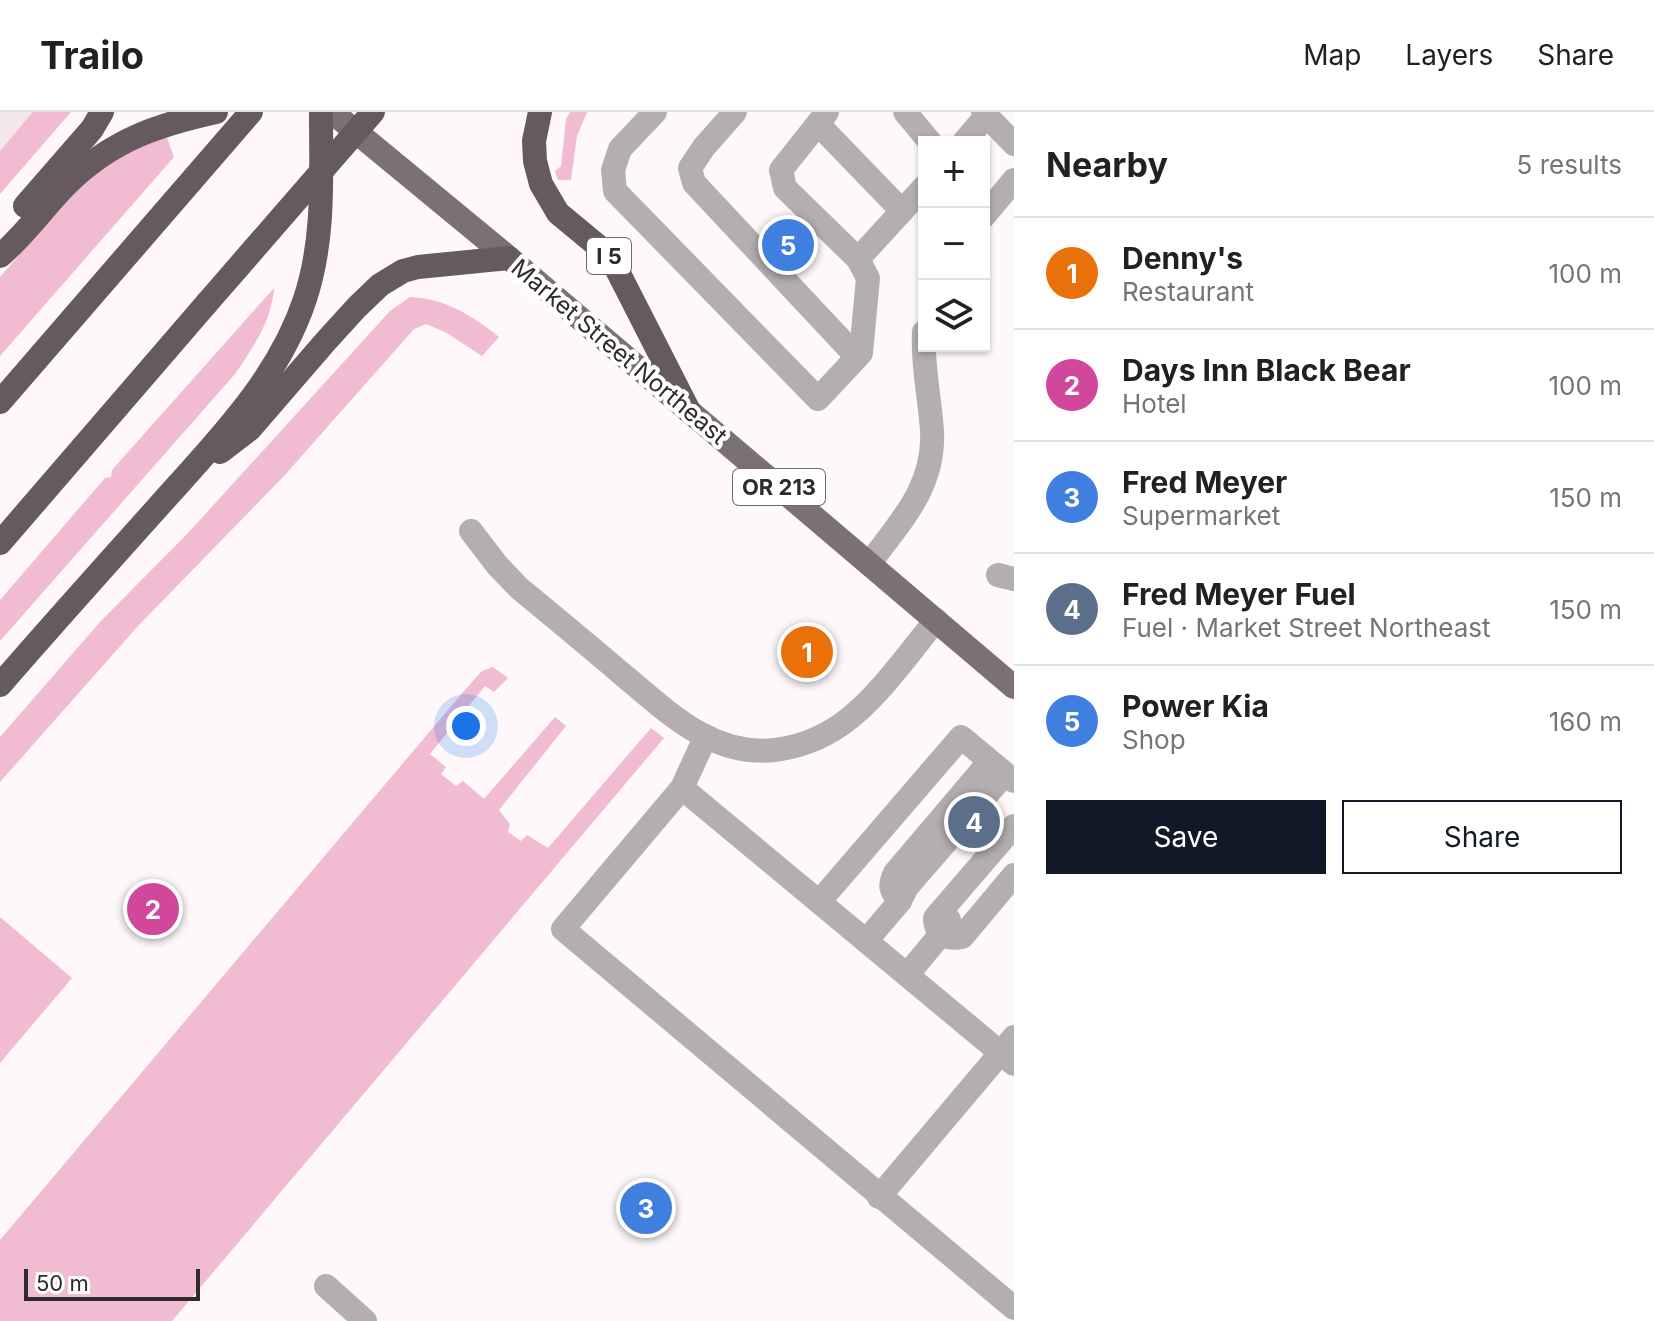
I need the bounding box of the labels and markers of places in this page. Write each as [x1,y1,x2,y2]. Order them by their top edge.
pin: 5 [762,215,814,275]
pin: 1 [781,622,833,682]
pin: 4 [948,792,1000,852]
pin: 2 [127,879,179,939]
pin: 3 [620,1178,672,1238]

